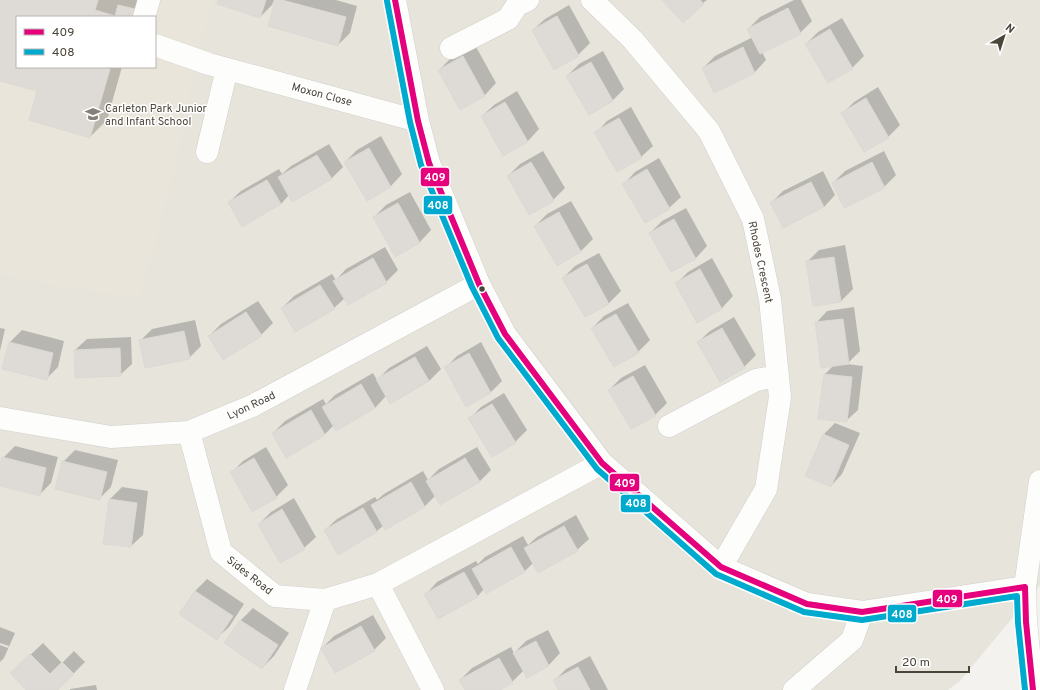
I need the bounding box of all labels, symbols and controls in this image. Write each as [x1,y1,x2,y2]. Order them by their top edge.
legend [16,16,156,68]
north arrow [984,16,1024,56]
text: N [1002,21,1017,37]
text: 409 [52,25,74,41]
text: 408 [52,45,75,61]
street label: Moxon Close [290,80,354,110]
place label: Carleton Park Junior and Infant School [105,102,208,129]
school or university icon: Carleton Park Junior and Infant School [84,105,102,123]
line badge: 409 [420,167,450,187]
text: 409 [424,171,446,185]
line badge: 408 [423,195,453,215]
text: 408 [427,199,449,213]
street label: Rhodes Crescent [744,220,776,305]
unlabelled marker [477,284,487,294]
street label: Lyon Road [225,389,278,423]
line badge: 409 [609,473,640,492]
text: 409 [614,477,636,491]
line badge: 408 [620,494,651,513]
text: 408 [625,497,647,511]
street label: Sides Road [224,553,275,598]
line badge: 409 [932,589,963,608]
text: 409 [936,593,958,607]
line badge: 408 [887,604,917,623]
text: 408 [891,608,913,622]
scale bar [896,648,969,674]
text: 20 m [902,655,930,671]

